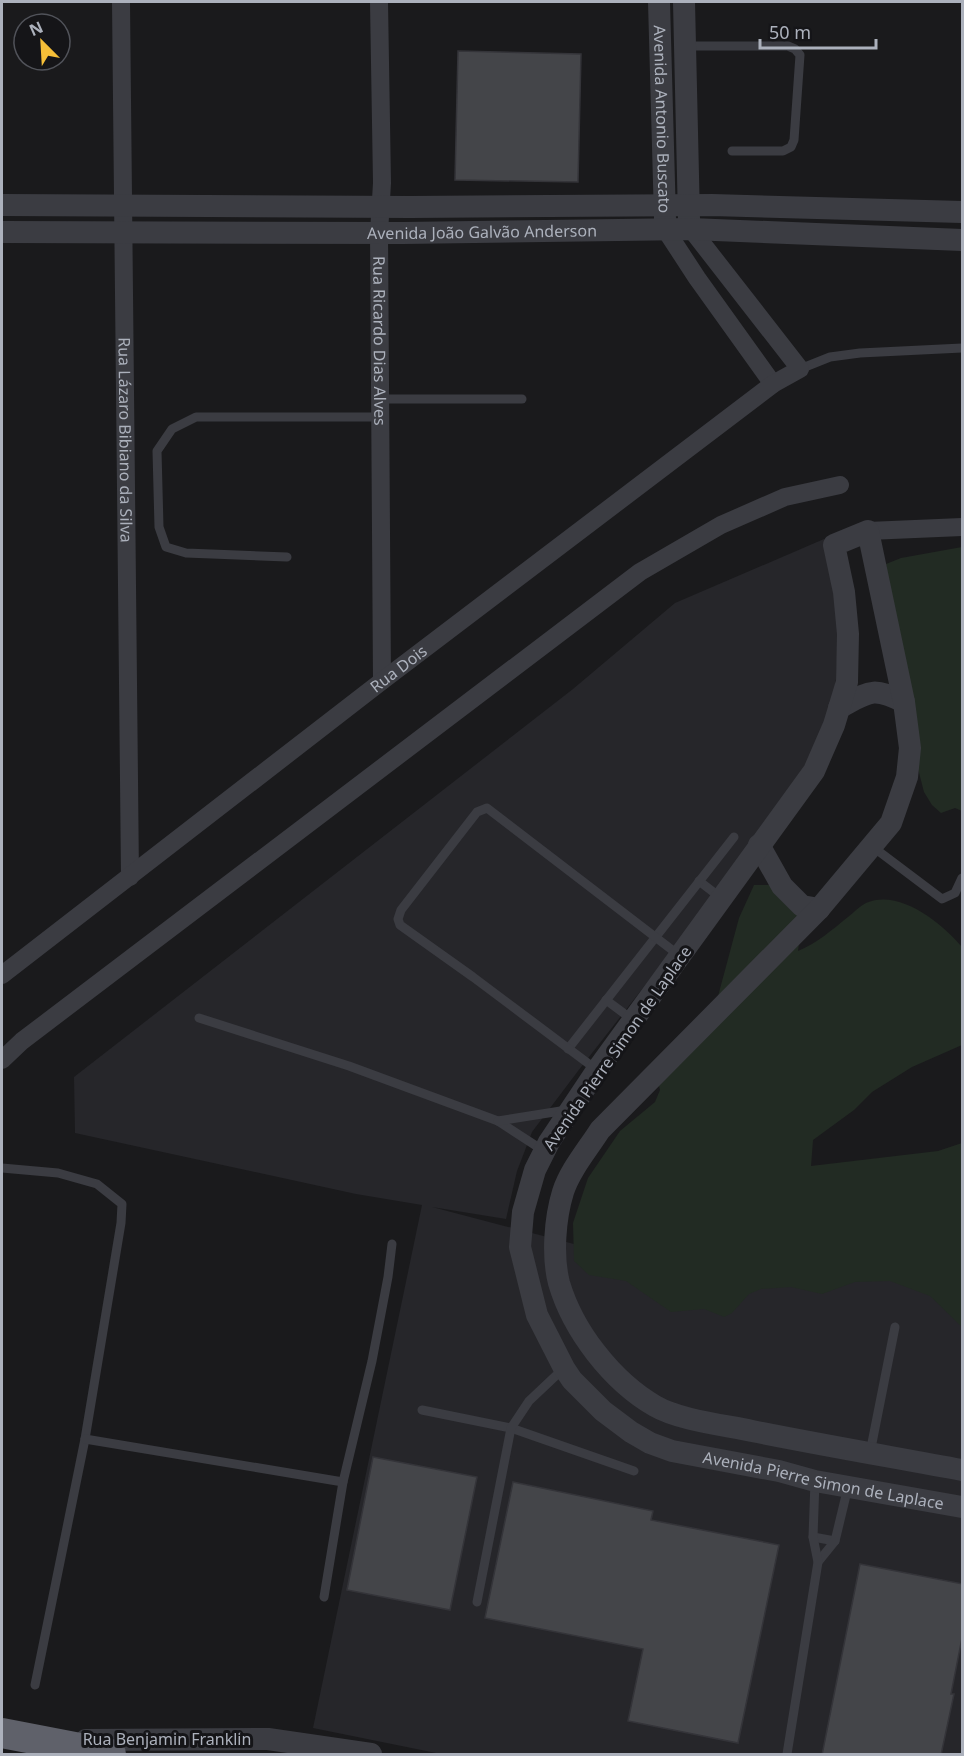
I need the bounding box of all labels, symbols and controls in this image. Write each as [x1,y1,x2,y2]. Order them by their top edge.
north arrow [12,12,72,72]
scale bar [760,12,876,50]
text: N [25,16,46,41]
text: 50 m [769,20,811,44]
street label: Avenida Antonio Buscato [649,25,676,213]
street label: Avenida João Galvão Anderson [367,219,597,244]
street label: Rua Ricardo Dias Alves [368,256,391,426]
street label: Rua Lázaro Bibiano da Silva [113,337,138,543]
street label: Rua Dois [365,640,431,697]
street label: Avenida Pierre Simon de Laplace [538,941,696,1155]
street label: Avenida Pierre Simon de Laplace [701,1446,946,1515]
street label: Rua Benjamin Franklin [83,1728,251,1750]

